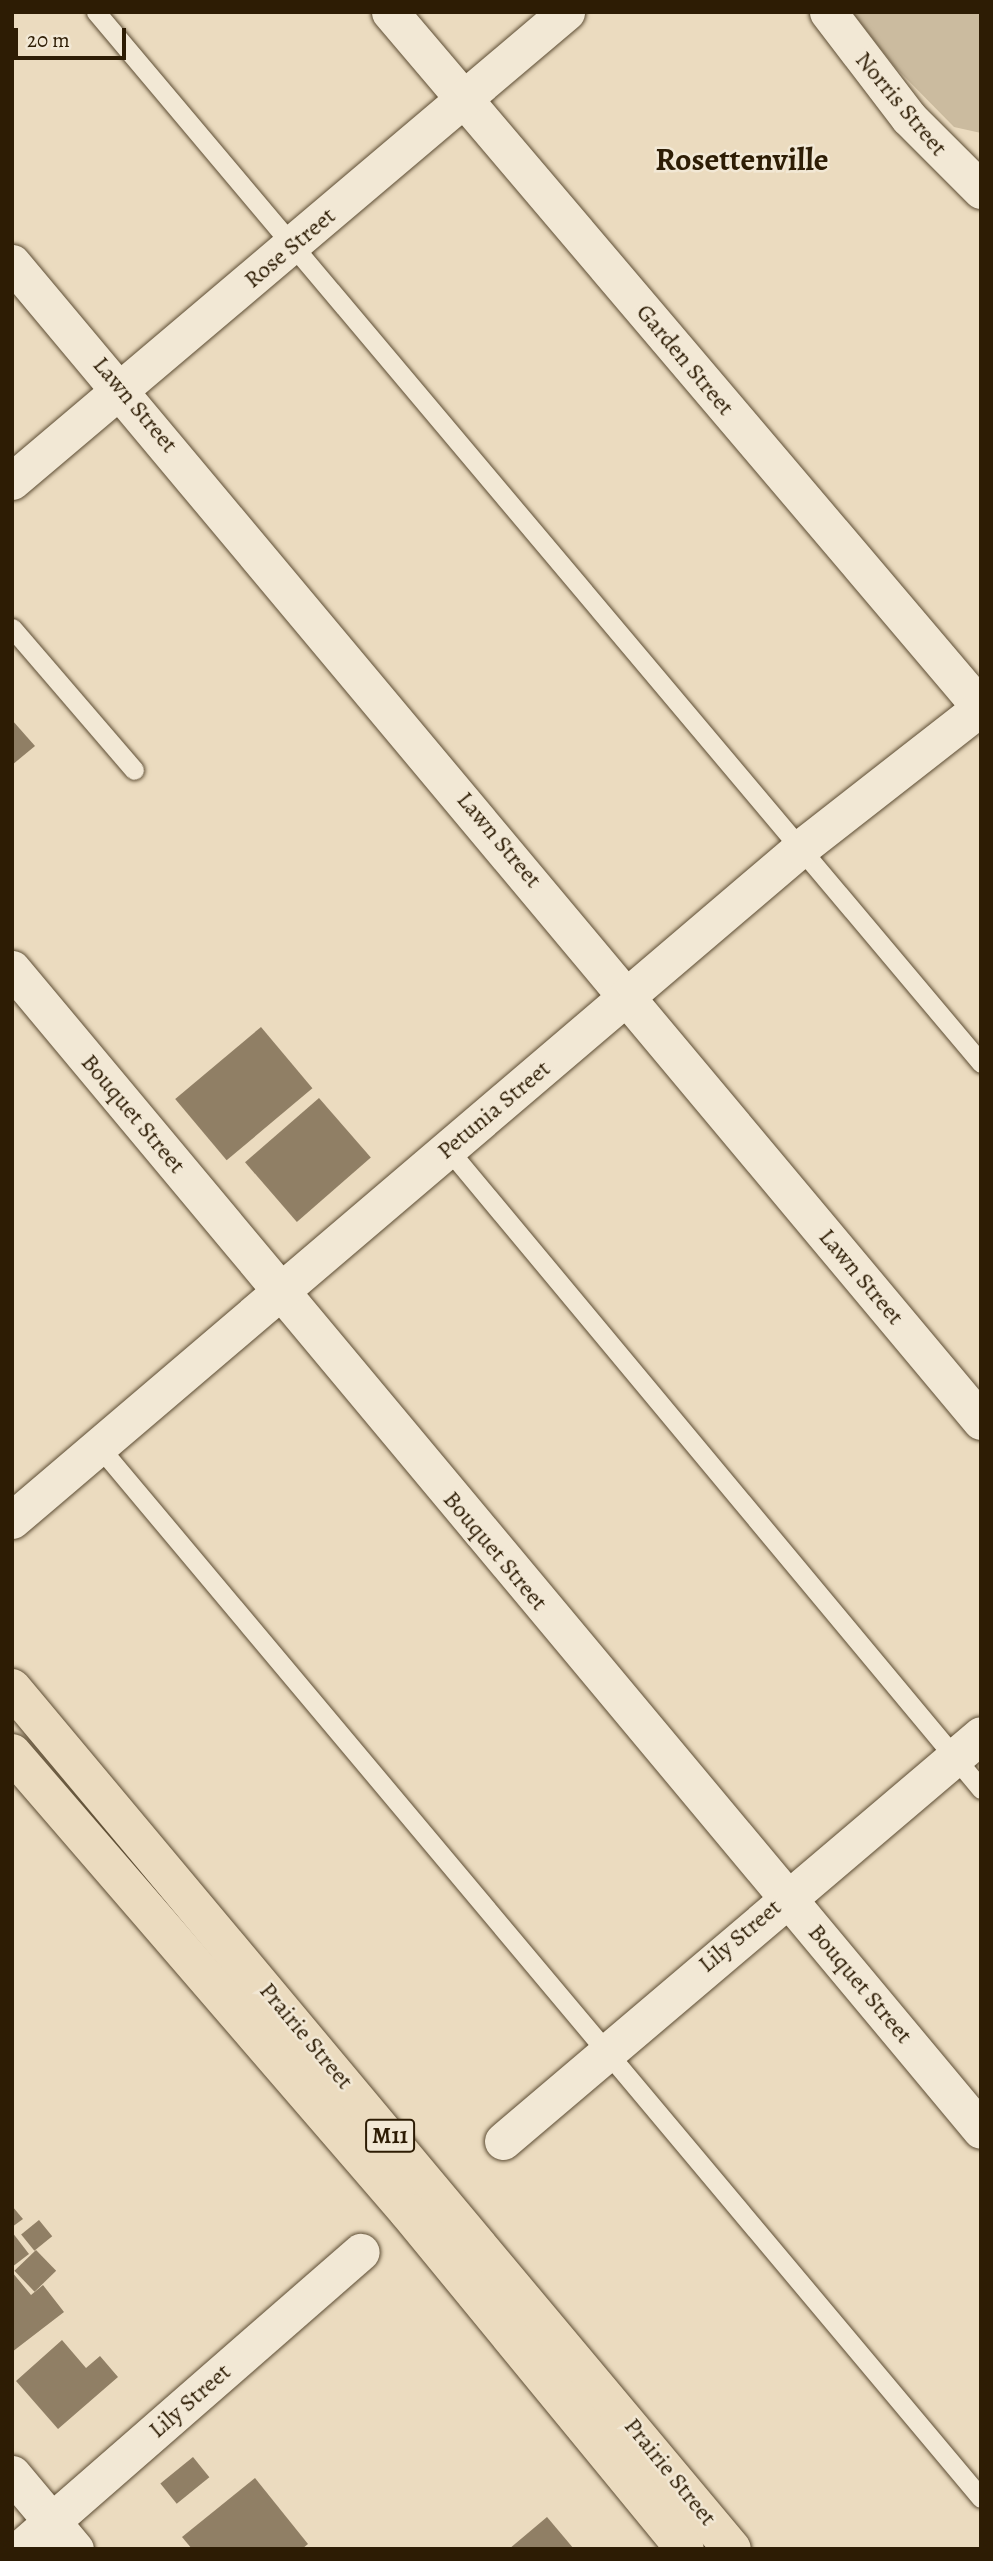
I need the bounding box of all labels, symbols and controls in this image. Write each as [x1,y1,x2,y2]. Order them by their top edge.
scale bar [18,14,130,58]
text: 20 m [27,26,70,54]
street label: Norris Street [849,46,953,162]
district label: Rosettenville [655,140,829,178]
street label: Rose Street [239,202,341,294]
street label: Garden Street [630,298,740,422]
street label: Lawn Street [86,351,184,459]
street label: Lawn Street [450,786,548,894]
street label: Bouquet Street [75,1049,191,1179]
street label: Petunia Street [432,1054,556,1166]
street label: Lawn Street [812,1223,910,1331]
street label: Bouquet Street [437,1486,553,1616]
street label: Lily Street [693,1893,787,1979]
street label: Bouquet Street [802,1919,918,2049]
street label: Prairie Street [253,1977,359,2095]
road number: M11 [364,2116,416,2156]
street label: Lily Street [143,2358,237,2444]
street label: Prairie Street [618,2412,722,2532]

